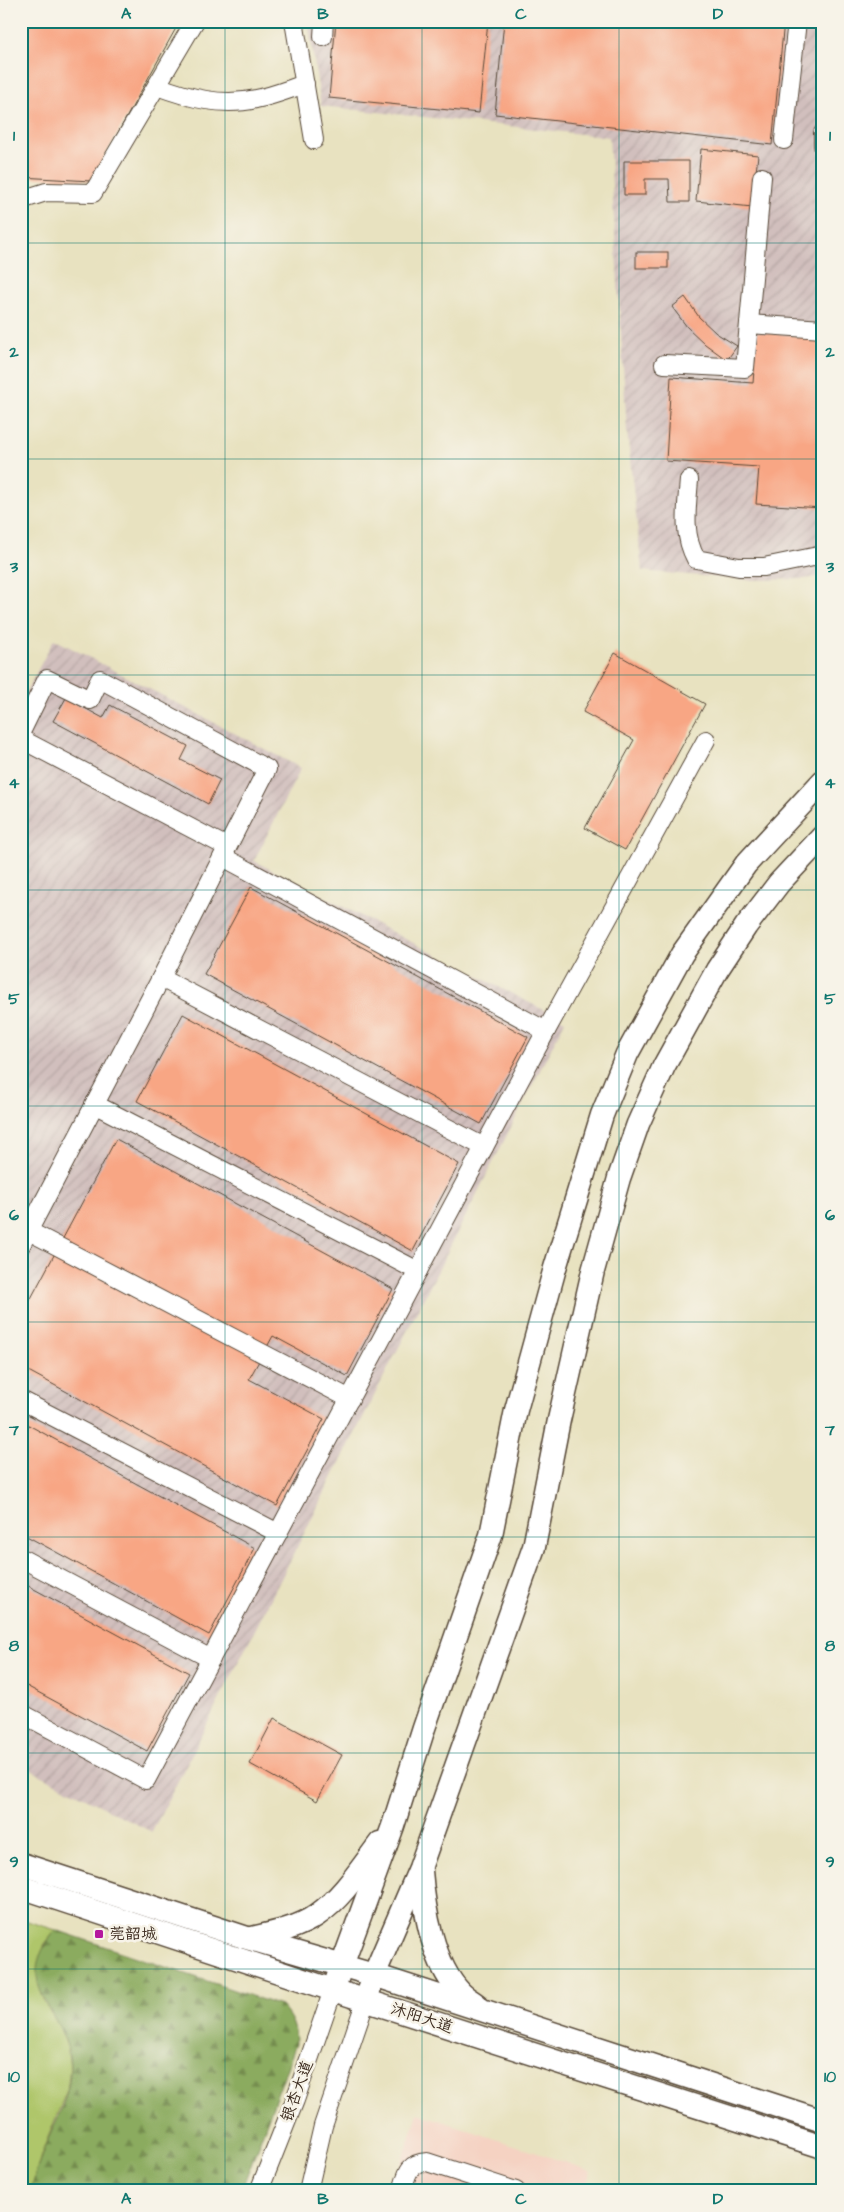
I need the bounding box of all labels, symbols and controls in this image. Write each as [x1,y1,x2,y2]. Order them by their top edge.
text: A [121,3,132,25]
text: B [317,3,329,25]
text: C [515,3,527,25]
text: D [713,3,724,25]
text: 1 [13,125,16,147]
text: 1 [829,125,832,147]
text: 2 [8,341,19,363]
text: 2 [824,341,835,363]
text: 3 [9,556,19,578]
text: 3 [825,556,835,578]
text: 4 [9,772,20,794]
text: 4 [825,772,836,794]
text: 5 [8,988,20,1010]
text: 5 [824,988,836,1010]
text: 6 [9,1204,19,1226]
text: 6 [825,1204,835,1226]
text: 7 [8,1419,19,1441]
text: 7 [824,1419,835,1441]
text: 8 [9,1635,20,1657]
text: 8 [825,1635,836,1657]
text: 9 [9,1851,19,1873]
text: 9 [825,1851,835,1873]
place label: 莞韶城 [109,1923,157,1945]
marker: 莞韶城 [93,1928,105,1940]
street label: 沐阳大道 [388,1998,456,2038]
street label: 银杏大道 [276,2057,318,2125]
text: 10 [8,2066,20,2088]
text: 10 [824,2066,836,2088]
text: A [121,2188,132,2210]
text: B [317,2188,329,2210]
text: C [515,2188,527,2210]
text: D [713,2188,724,2210]

